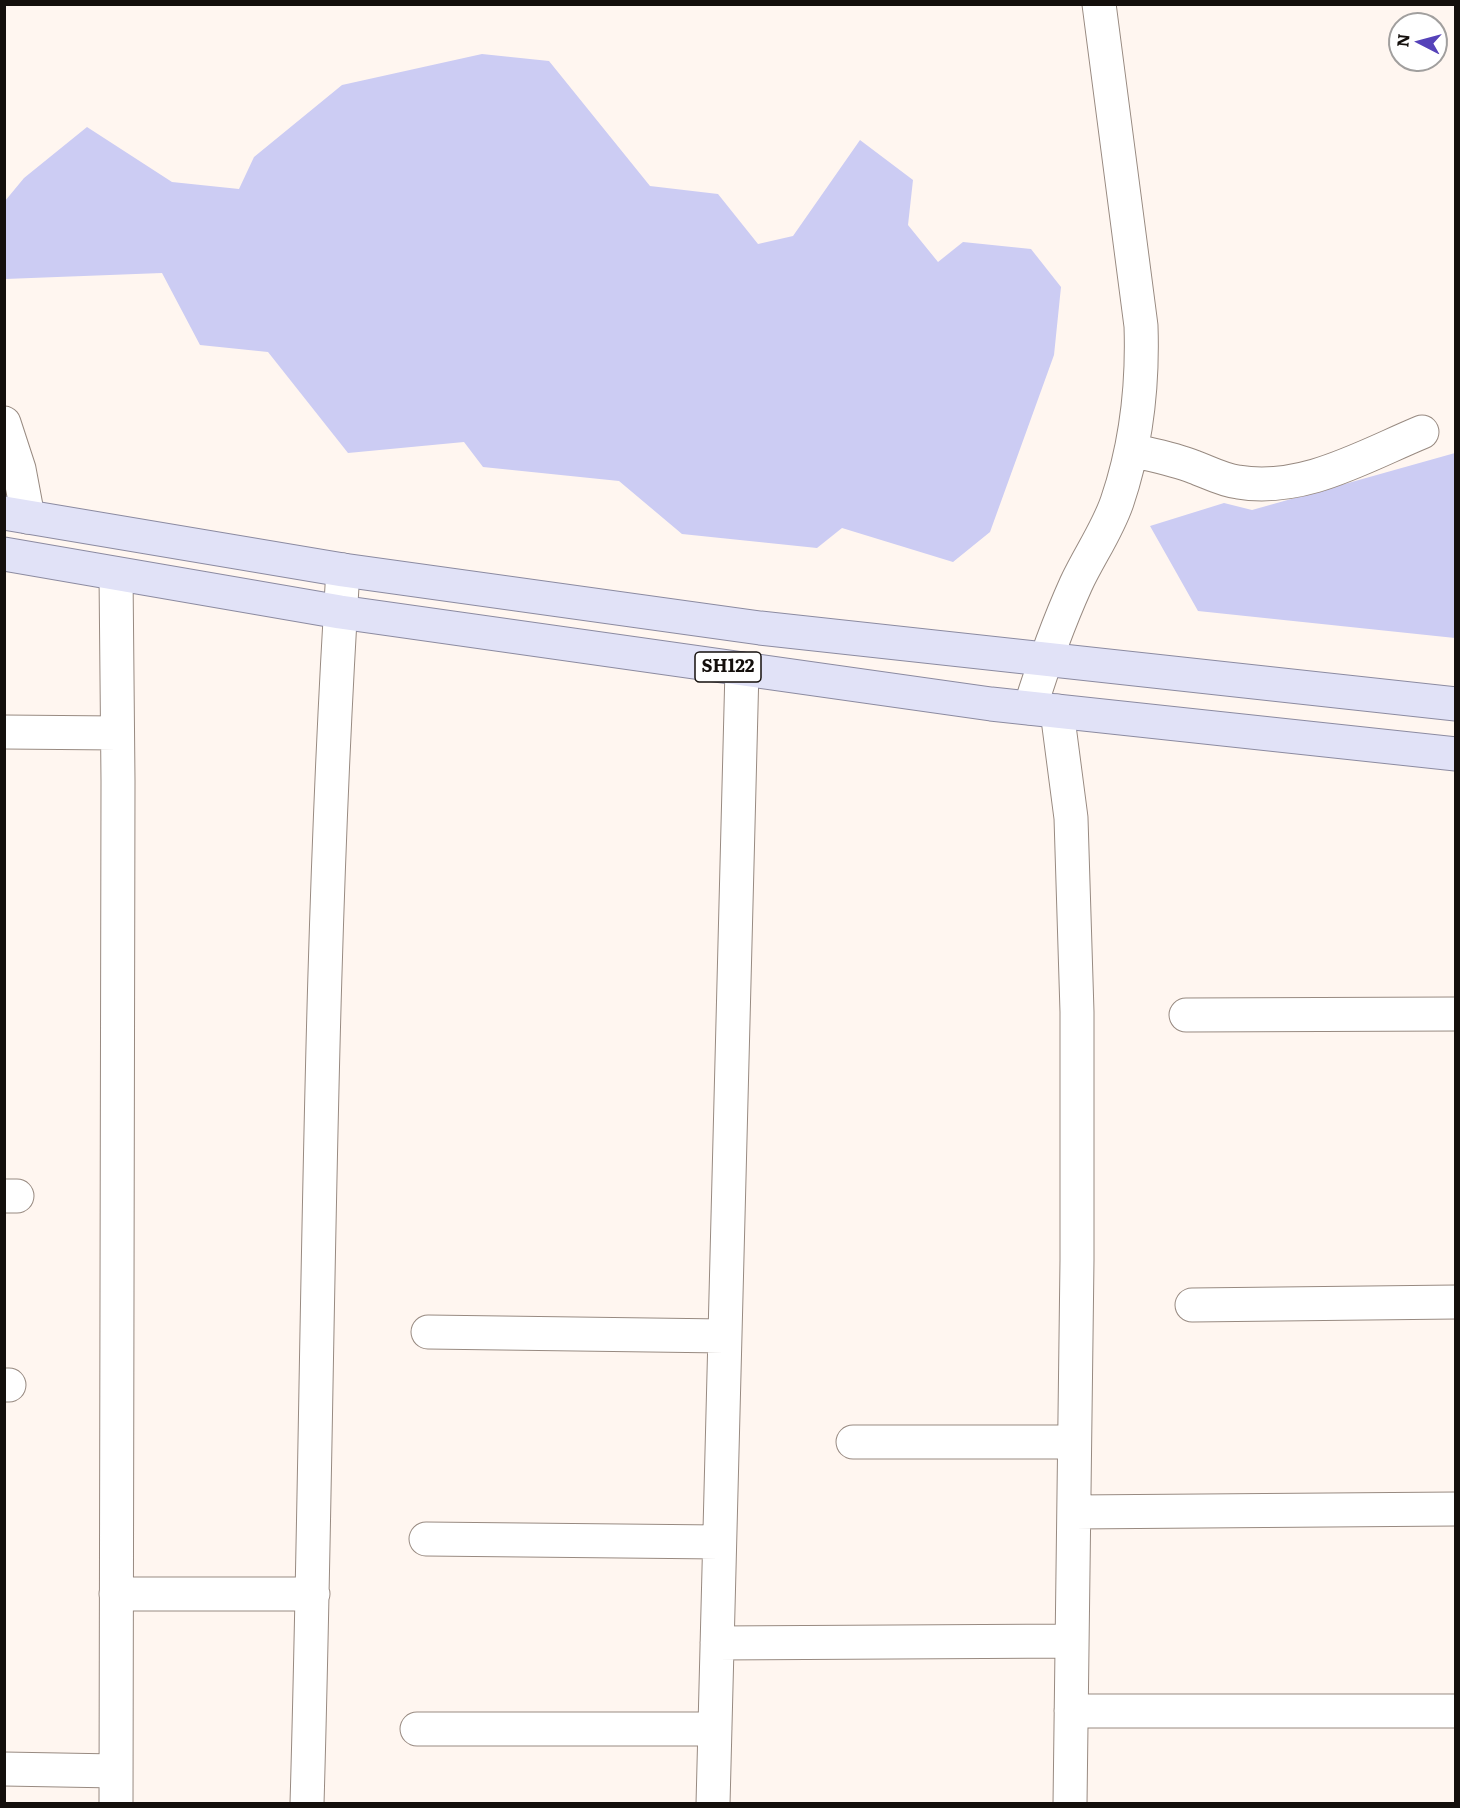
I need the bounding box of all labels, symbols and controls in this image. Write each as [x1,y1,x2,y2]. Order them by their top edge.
north arrow [1388,12,1448,72]
text: N [1389,32,1415,48]
road number: SH122 [695,652,761,682]

